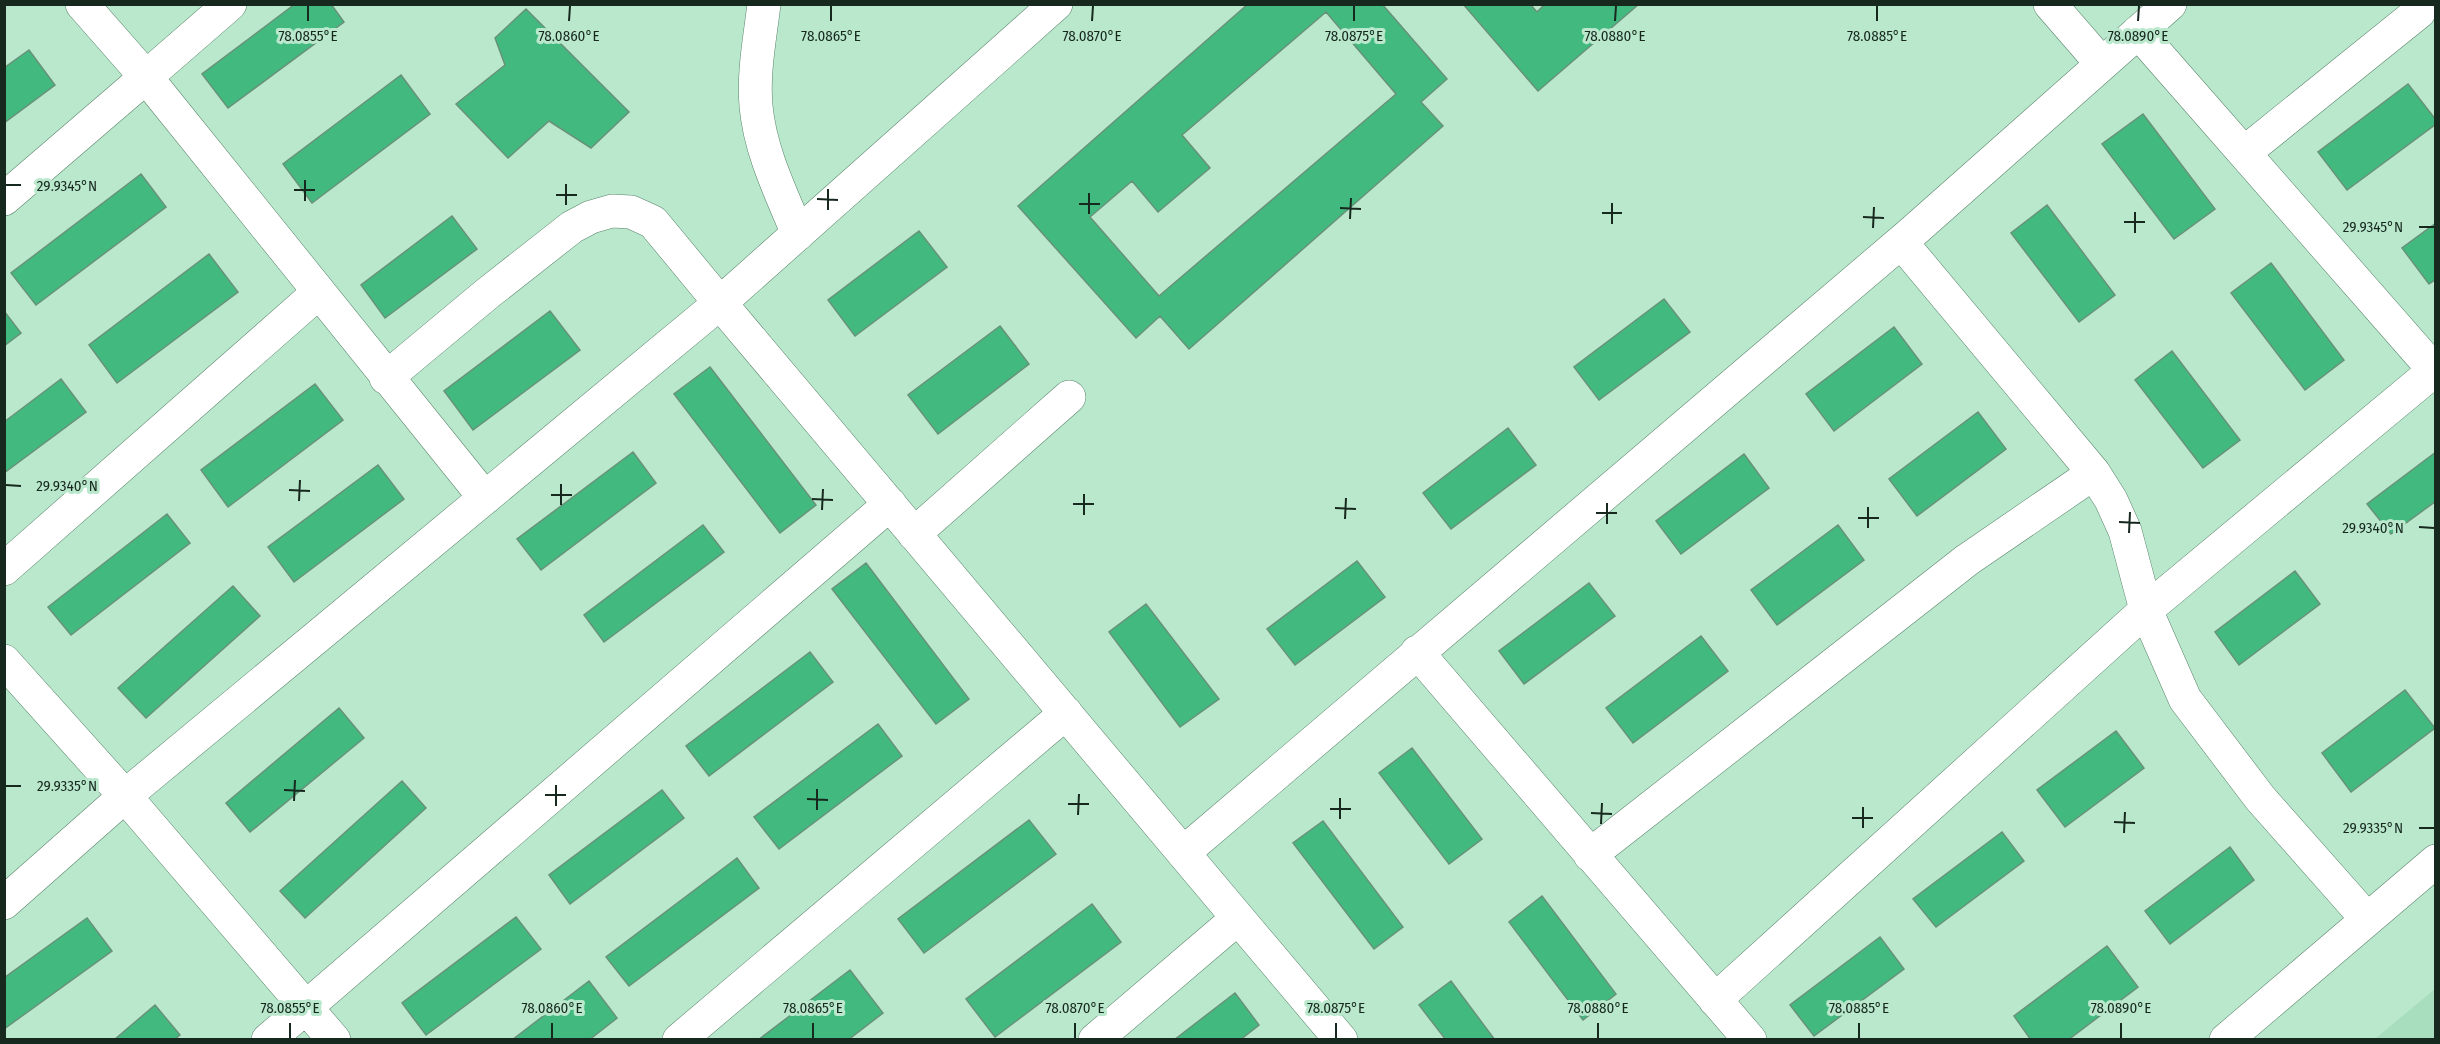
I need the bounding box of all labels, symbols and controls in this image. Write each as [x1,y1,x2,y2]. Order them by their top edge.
text: 78.0855°E [278,27,338,45]
text: 78.0860°E [539,27,599,45]
text: 78.0865°E [801,27,861,45]
text: 78.0870°E [1062,27,1122,45]
text: 78.0875°E [1325,27,1383,45]
text: 78.0880°E [1585,27,1646,45]
text: 78.0885°E [1847,27,1907,45]
text: 78.0890°E [2108,27,2168,45]
text: 29.9345°N [37,177,97,195]
text: 29.9345°N [2343,218,2403,236]
text: 29.9340°N [36,477,98,495]
text: 29.9340°N [2342,519,2404,537]
text: 29.9335°N [37,777,97,795]
text: 29.9335°N [2343,819,2403,837]
text: 78.0855°E [260,999,320,1017]
text: 78.0860°E [522,999,582,1017]
text: 78.0865°E [783,999,843,1017]
text: 78.0870°E [1045,999,1105,1017]
text: 78.0875°E [1307,999,1365,1017]
text: 78.0880°E [1568,999,1629,1017]
text: 78.0885°E [1829,999,1889,1017]
text: 78.0890°E [2091,999,2151,1017]

